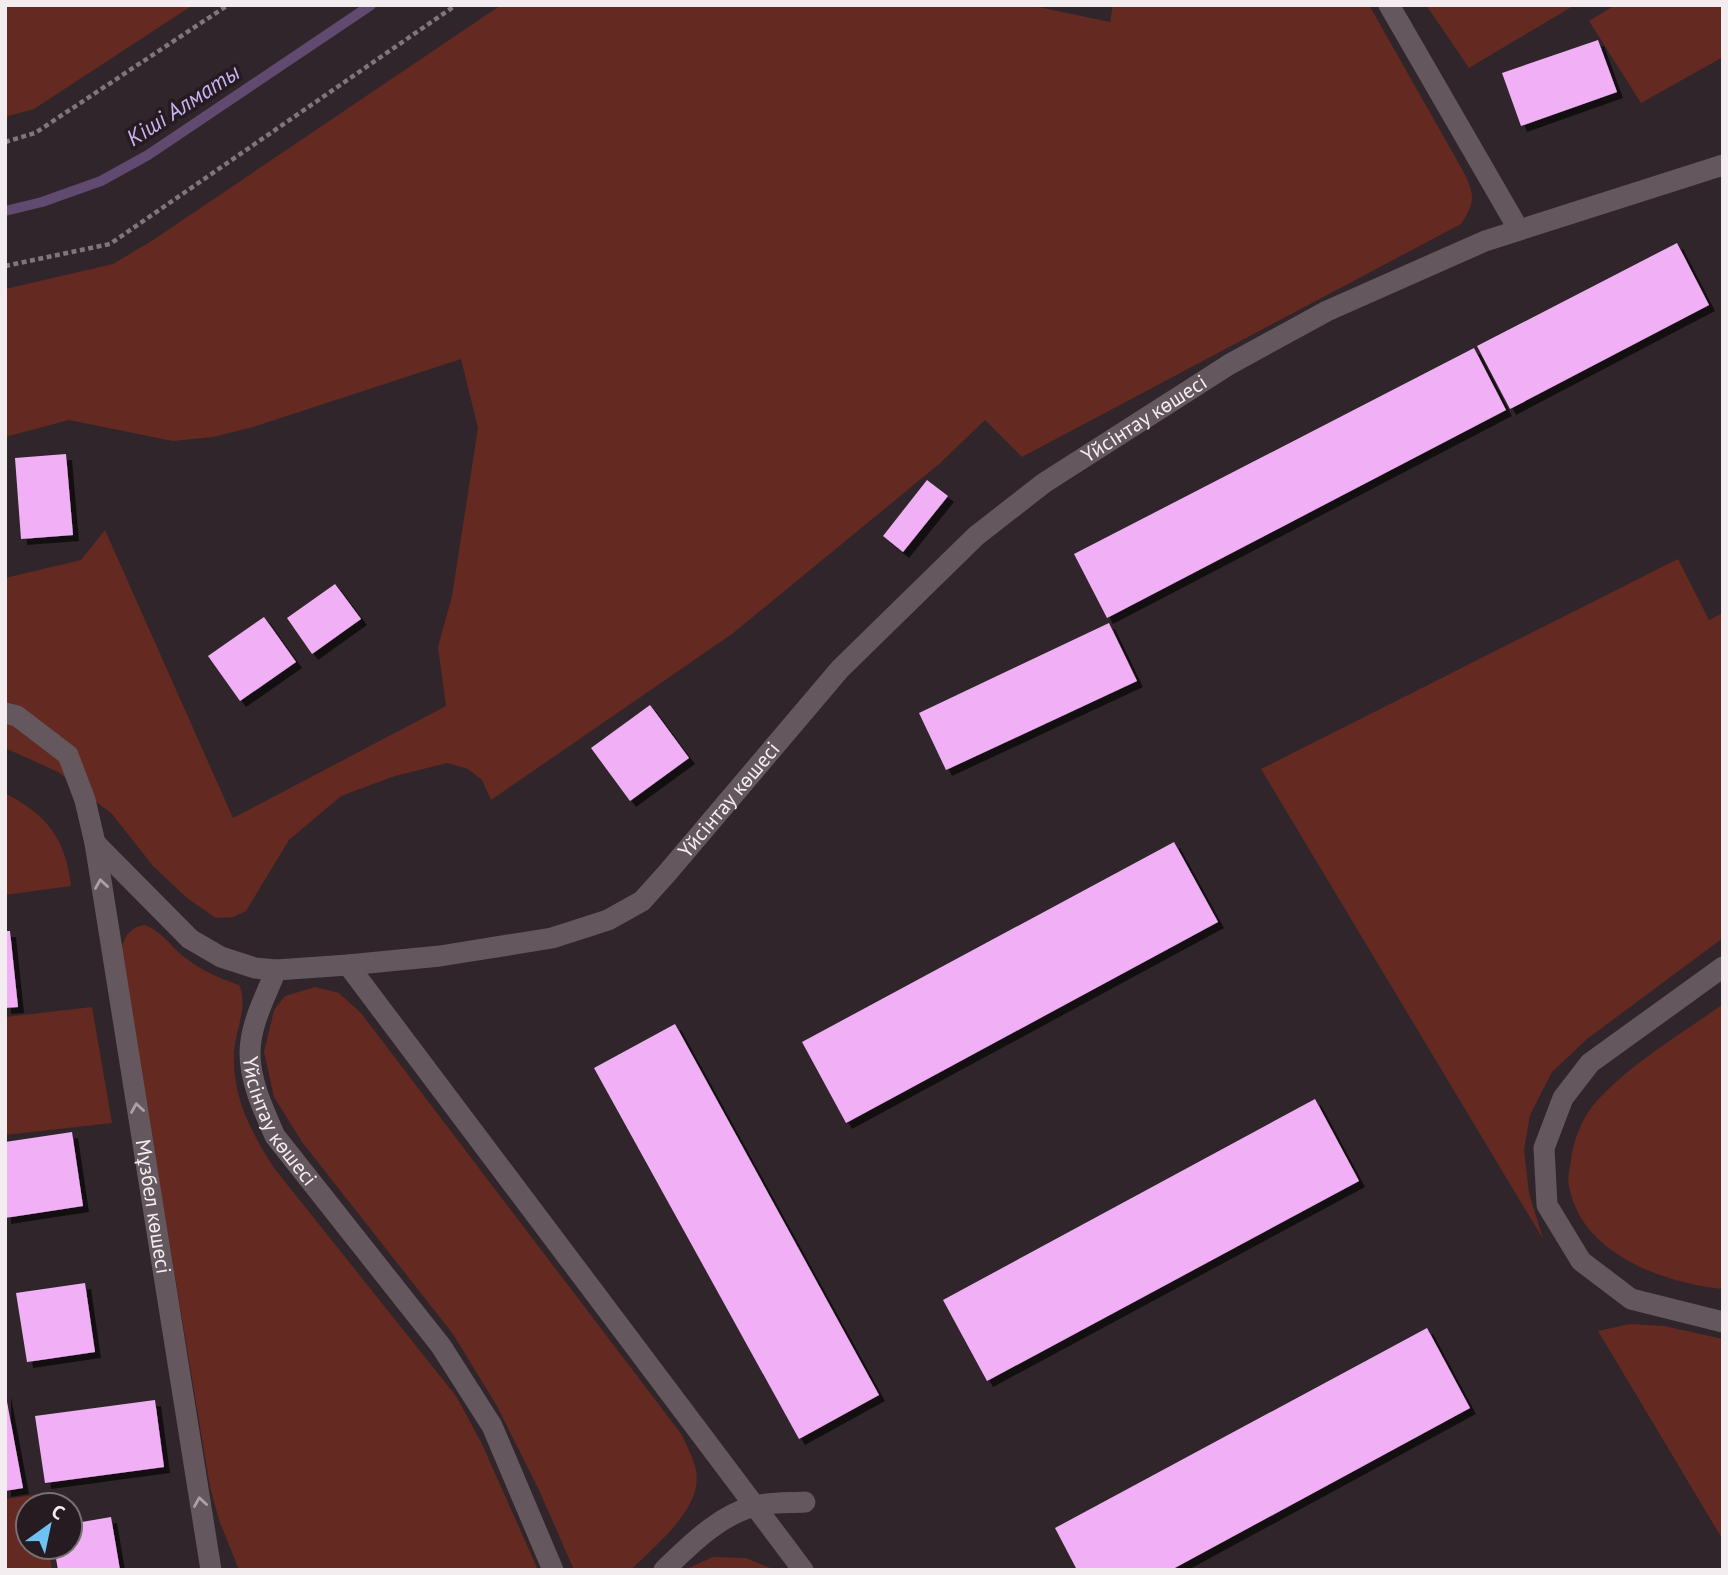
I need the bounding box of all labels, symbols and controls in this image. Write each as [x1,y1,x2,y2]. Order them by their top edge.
water label: Кіші Алматы [121,57,245,152]
street label: Үйсінтау көшесі [1076,368,1212,469]
street label: Үйсінтау көшесі [672,736,786,863]
one-way arrow [94,878,109,890]
street label: Үйсінтау көшесі [237,1055,323,1191]
one-way arrow [130,1102,145,1114]
street label: Мұзбел көшесі [129,1137,178,1276]
north arrow [14,1491,84,1561]
one-way arrow [193,1496,208,1508]
text: С [47,1499,70,1525]

